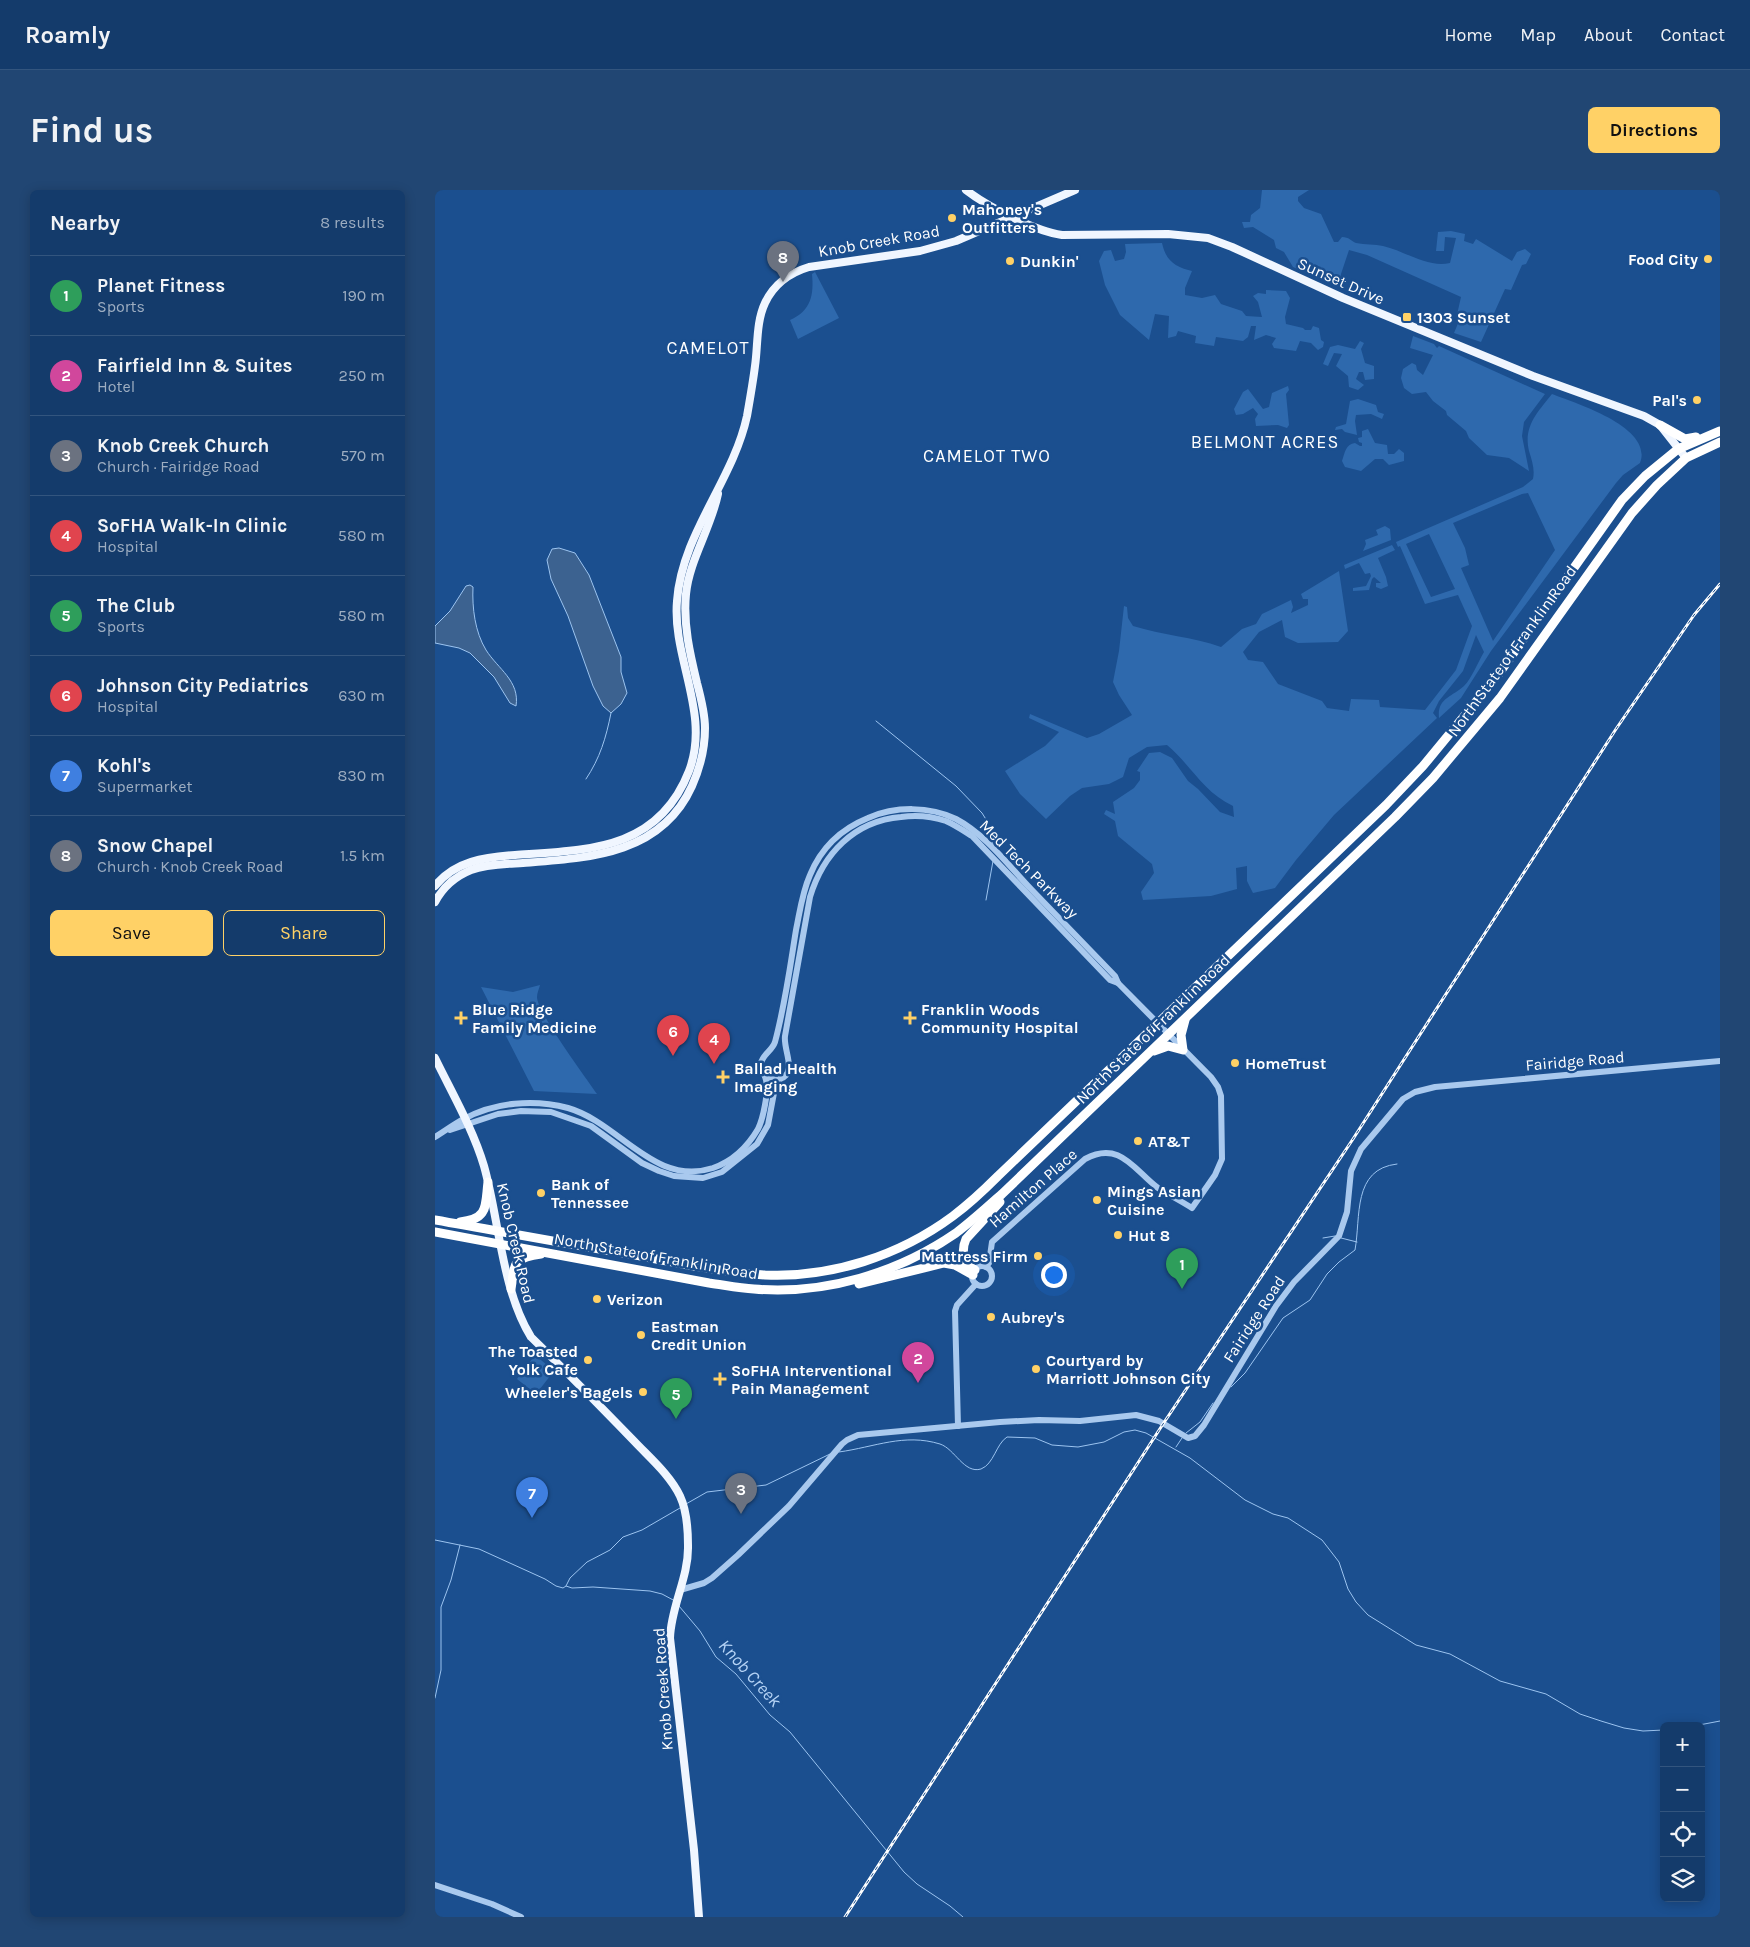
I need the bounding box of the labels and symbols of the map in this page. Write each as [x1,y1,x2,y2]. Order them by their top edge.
place label: Mahoney's Outfitters [962,200,1042,237]
marker: Mahoney's Outfitters [946,212,958,224]
street label: Knob Creek Road [817,221,941,261]
pin: 8 [767,241,799,282]
place label: Food City [1628,250,1698,269]
place label: Dunkin' [1020,252,1079,271]
street label: Sunset Drive [1295,253,1387,309]
marker: Food City [1702,253,1714,265]
marker: Dunkin' [1004,255,1016,267]
place label: 1303 Sunset [1417,308,1510,327]
marker: 1303 Sunset [1401,311,1413,323]
district label: CAMELOT [667,337,749,359]
place label: Pal's [1652,391,1687,410]
marker: Pal's [1691,394,1703,406]
district label: BELMONT ACRES [1191,431,1339,453]
district label: CAMELOT TWO [923,445,1051,467]
street label: North State of Franklin Road [1444,562,1580,740]
street label: Med Tech Parkway [976,816,1083,923]
street label: North State of Franklin Road [1072,950,1234,1108]
place label: Blue Ridge Family Medicine [472,1000,597,1037]
place label: Franklin Woods Community Hospital [921,1000,1079,1037]
marker: Blue Ridge Family Medicine [454,1011,468,1025]
marker: Franklin Woods Community Hospital [903,1011,917,1025]
pin: 6 [657,1015,689,1056]
pin: 4 [698,1023,730,1064]
street label: Fairidge Road [1525,1047,1625,1075]
place label: HomeTrust [1245,1054,1326,1073]
marker: HomeTrust [1229,1057,1241,1069]
place label: Ballad Health Imaging [734,1059,837,1096]
marker: Ballad Health Imaging [716,1070,730,1084]
place label: AT&T [1148,1132,1190,1151]
marker: AT&T [1132,1135,1144,1147]
street label: Hamilton Place [985,1145,1081,1231]
place label: Bank of Tennessee [551,1175,629,1212]
street label: Knob Creek Road [493,1181,539,1305]
place label: Mings Asian Cuisine [1107,1182,1201,1219]
marker: Bank of Tennessee [535,1187,547,1199]
marker: Mings Asian Cuisine [1091,1194,1103,1206]
place label: Hut 8 [1128,1226,1170,1245]
street label: North State of Franklin Road [553,1229,759,1283]
marker: Hut 8 [1112,1229,1124,1241]
place label: Mattress Firm [921,1247,1028,1266]
pin: 1 [1166,1248,1198,1289]
marker: Mattress Firm [1032,1250,1044,1262]
your location [1041,1262,1067,1288]
street label: Fairidge Road [1219,1272,1289,1366]
place label: Verizon [607,1290,663,1309]
marker: Verizon [591,1293,603,1305]
place label: Aubrey's [1001,1308,1065,1327]
marker: Aubrey's [985,1311,997,1323]
place label: Eastman Credit Union [651,1317,747,1354]
marker: Eastman Credit Union [635,1329,647,1341]
place label: The Toasted Yolk Cafe [488,1342,578,1379]
pin: 2 [902,1342,934,1383]
place label: Courtyard by Marriott Johnson City [1046,1351,1210,1388]
marker: The Toasted Yolk Cafe [582,1354,594,1366]
place label: SoFHA Interventional Pain Management [731,1361,892,1398]
marker: Courtyard by Marriott Johnson City [1030,1363,1042,1375]
marker: SoFHA Interventional Pain Management [713,1372,727,1386]
pin: 5 [660,1378,692,1419]
place label: Wheeler's Bagels [505,1383,633,1402]
marker: Wheeler's Bagels [637,1386,649,1398]
pin: 3 [725,1473,757,1514]
pin: 7 [516,1477,548,1518]
street label: Knob Creek Road [649,1627,677,1751]
water label: Knob Creek [714,1635,787,1712]

